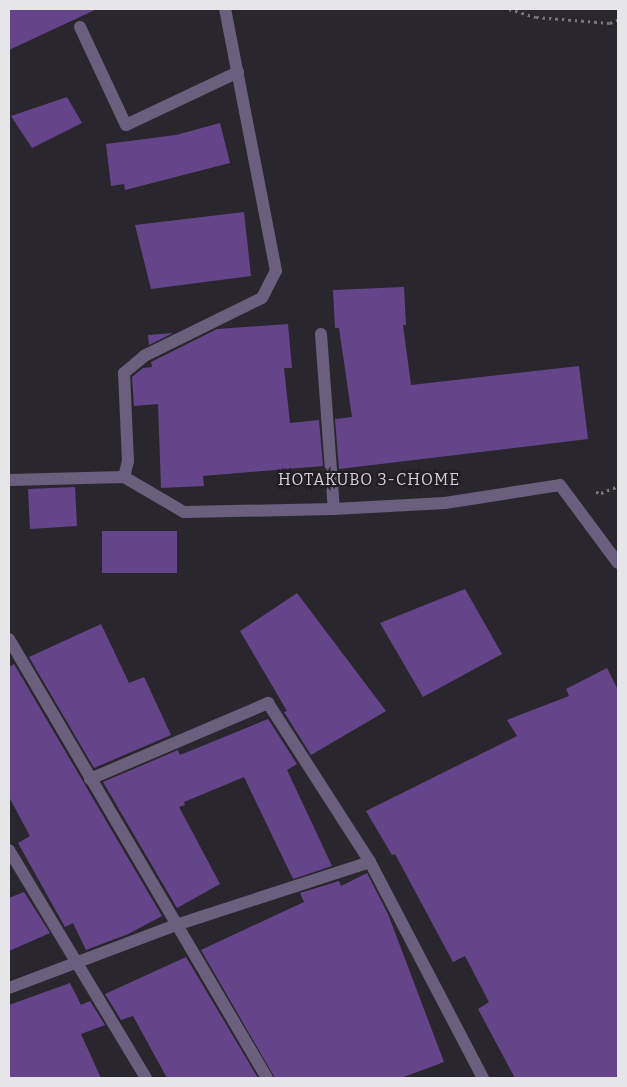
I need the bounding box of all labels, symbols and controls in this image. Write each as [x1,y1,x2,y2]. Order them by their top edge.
district label: HOTAKUBO 3-CHOME [276,470,462,490]

